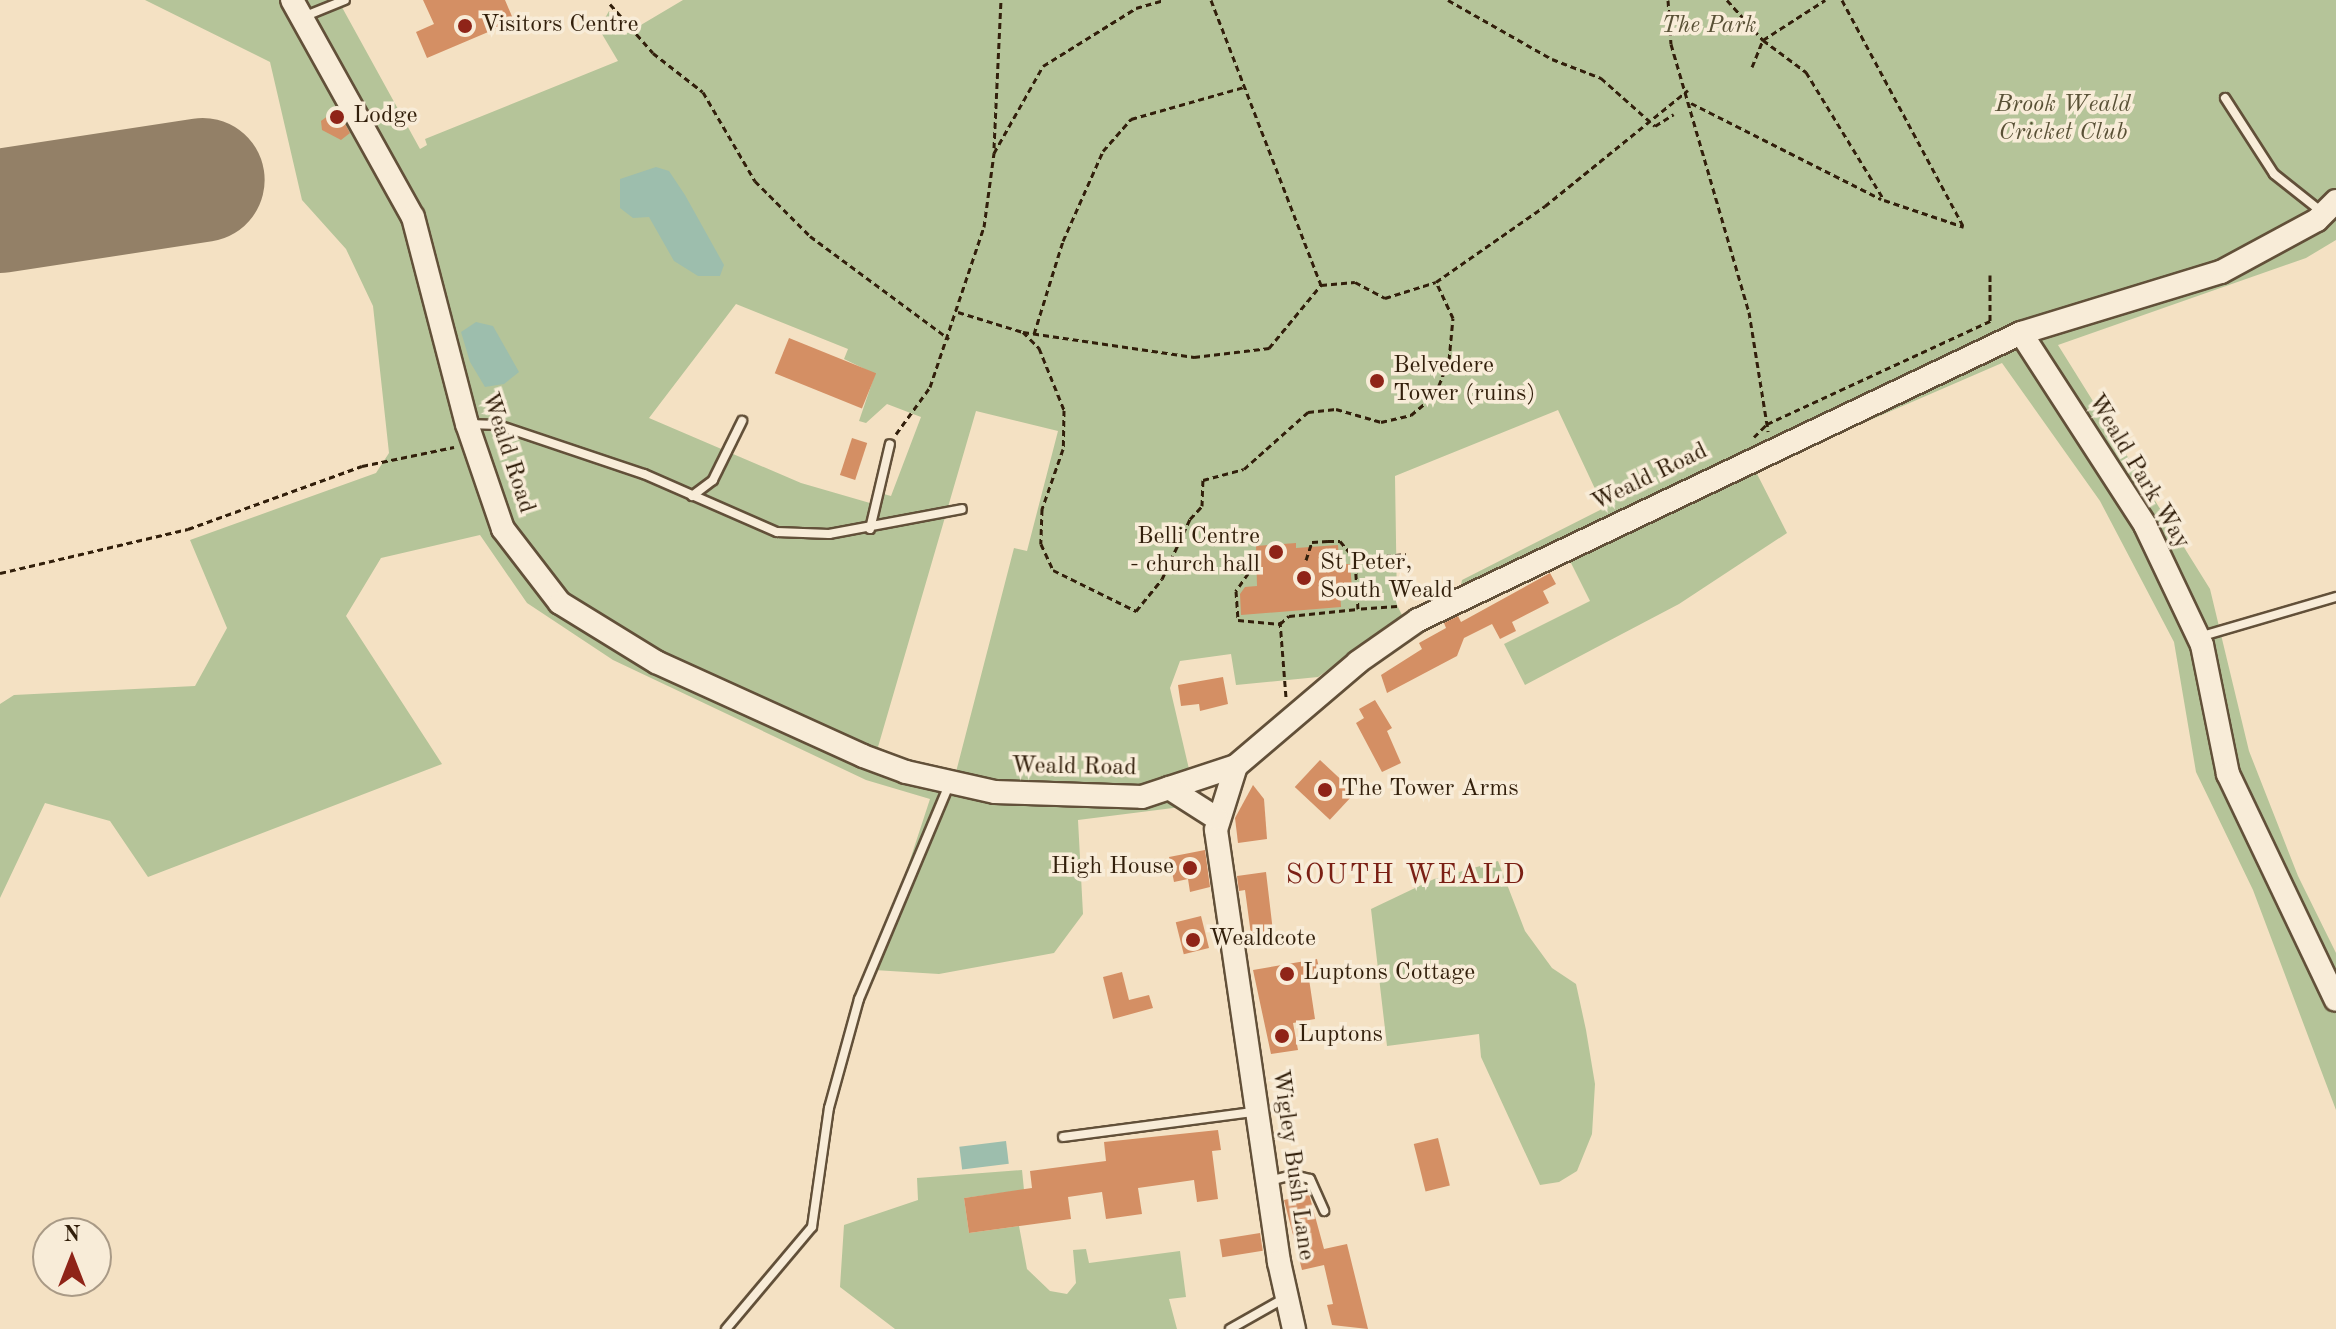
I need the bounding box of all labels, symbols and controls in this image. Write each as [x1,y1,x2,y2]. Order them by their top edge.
place label: Visitors Centre [481,12,638,40]
park label: The Park [1662,13,1756,41]
marker: Visitors Centre [456,17,474,35]
park label: Brook Weald Cricket Club [1995,92,2131,148]
place label: Lodge [353,103,418,131]
marker: Lodge [328,108,346,126]
place label: Belvedere Tower (ruins) [1393,353,1535,409]
marker: Belvedere Tower (ruins) [1368,372,1386,390]
street label: Weald Road [474,389,540,517]
street label: Weald Park Way [2080,389,2196,555]
street label: Weald Road [1587,438,1713,518]
place label: Belli Centre - church hall [1130,524,1260,580]
marker: Belli Centre - church hall [1267,543,1285,561]
place label: St Peter, South Weald [1320,550,1453,606]
marker: St Peter, South Weald [1295,569,1313,587]
street label: Weald Road [1011,753,1137,783]
place label: The Tower Arms [1341,776,1519,804]
marker: The Tower Arms [1316,781,1334,799]
place label: High House [1051,854,1174,882]
marker: High House [1181,859,1199,877]
district label: SOUTH WEALD [1285,859,1527,893]
place label: Wealdcote [1209,926,1316,954]
marker: Wealdcote [1184,931,1202,949]
place label: Luptons Cottage [1303,960,1475,988]
marker: Luptons Cottage [1278,965,1296,983]
place label: Luptons [1298,1022,1383,1050]
marker: Luptons [1273,1027,1291,1045]
street label: Wigley Bush Lane [1264,1068,1320,1262]
north arrow [32,1217,112,1297]
text: N [64,1224,80,1246]

